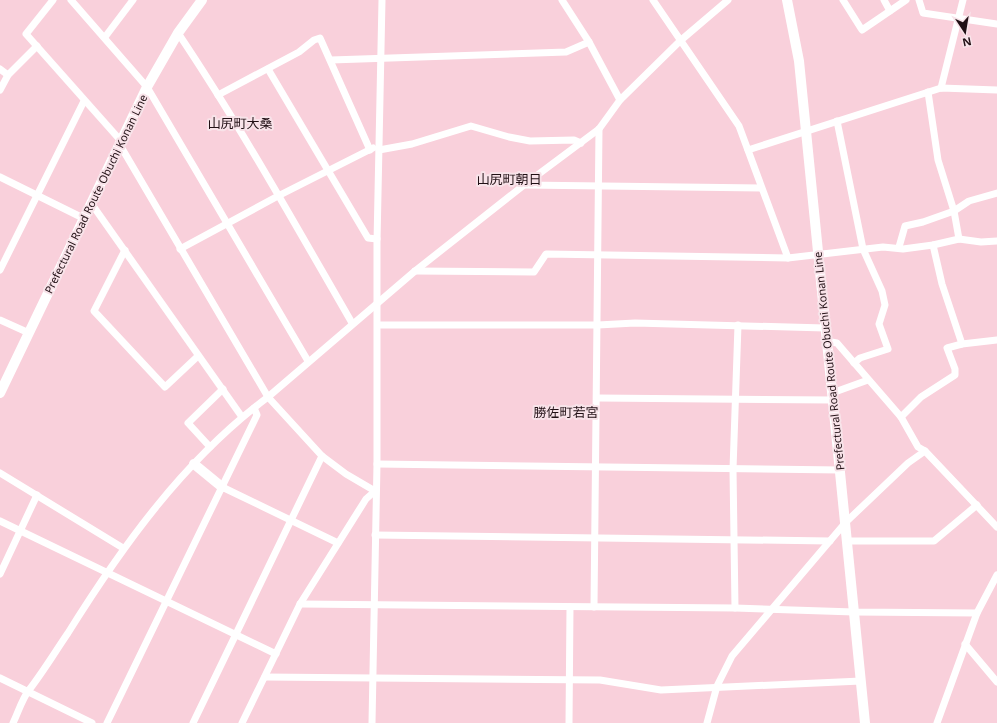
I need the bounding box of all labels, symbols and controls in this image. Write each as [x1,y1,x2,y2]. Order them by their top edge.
north arrow [945,12,985,52]
text: N [961,34,973,51]
street label: Prefectural Road Route Obuchi Konan Line [41,92,150,296]
district label: 山尻町大桑 [207,114,273,132]
district label: 山尻町朝日 [476,170,542,188]
street label: Prefectural Road Route Obuchi Konan Line [810,251,847,471]
district label: 勝佐町若宮 [533,403,599,421]

